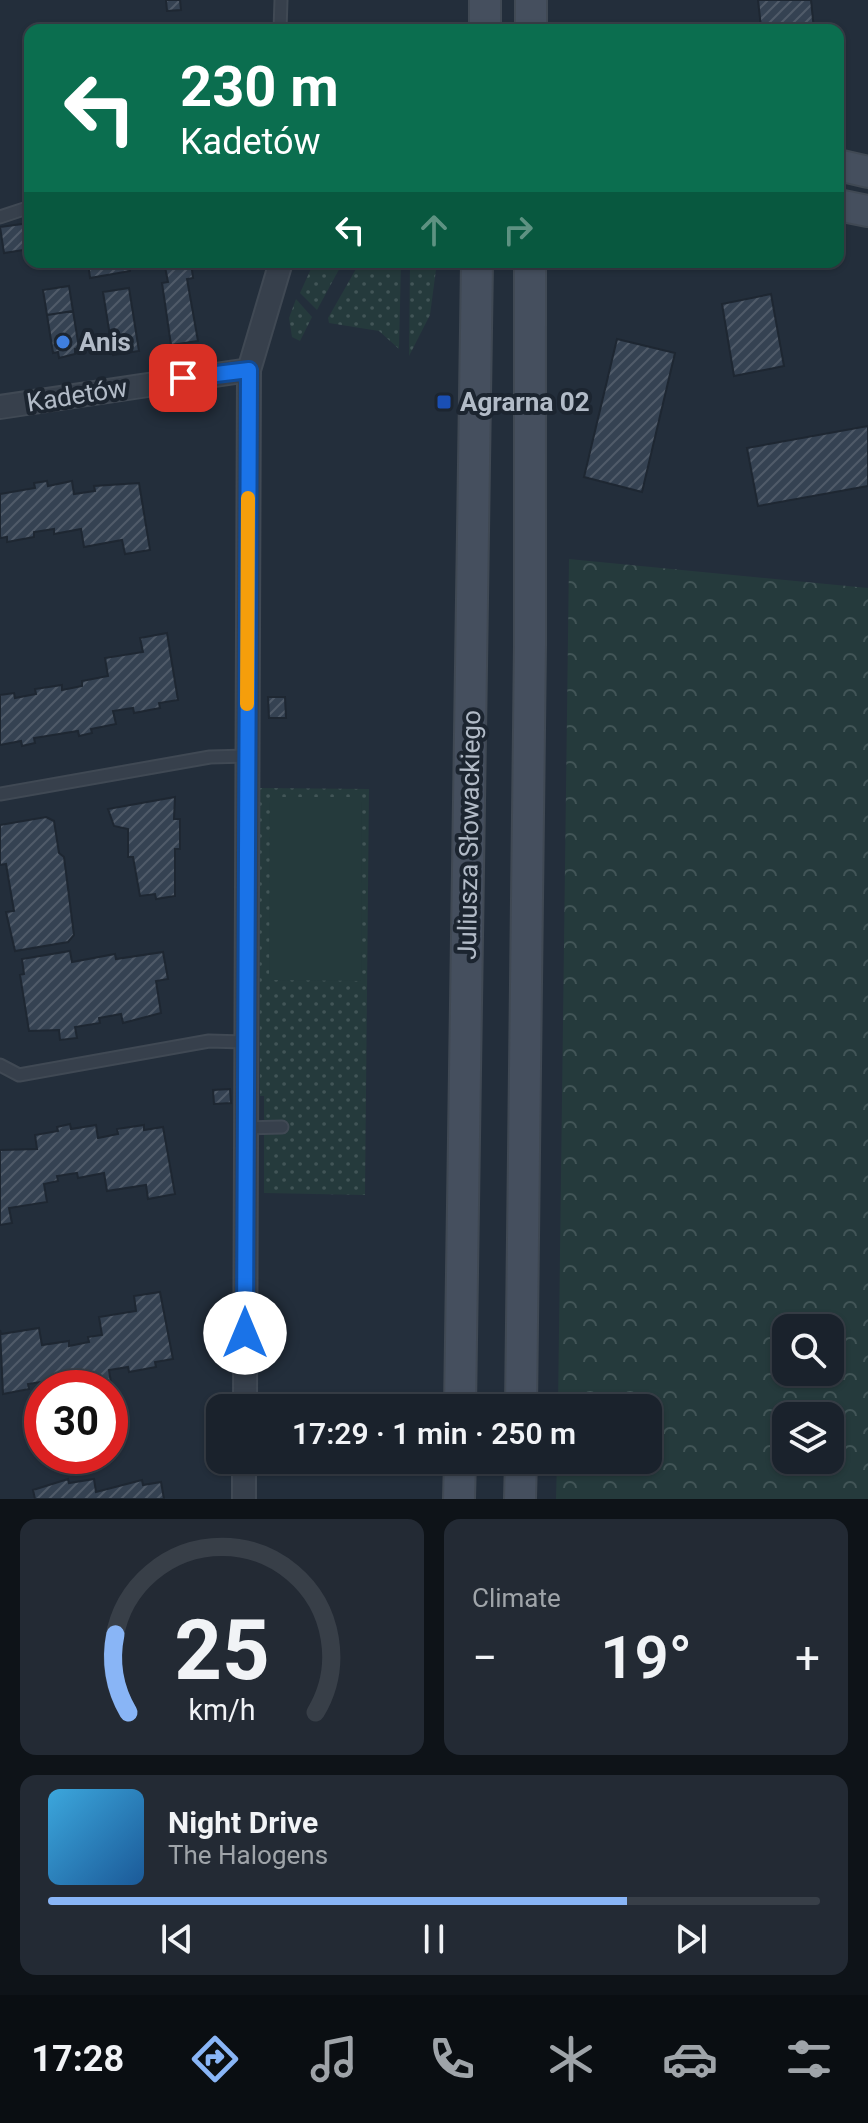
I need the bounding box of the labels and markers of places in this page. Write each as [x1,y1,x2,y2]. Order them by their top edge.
place label: Anis [79,327,131,357]
marker: Anis [54,333,72,351]
pin [149,344,217,412]
place label: Agrarna 02 [460,387,590,417]
marker: Agrarna 02 [435,393,453,411]

